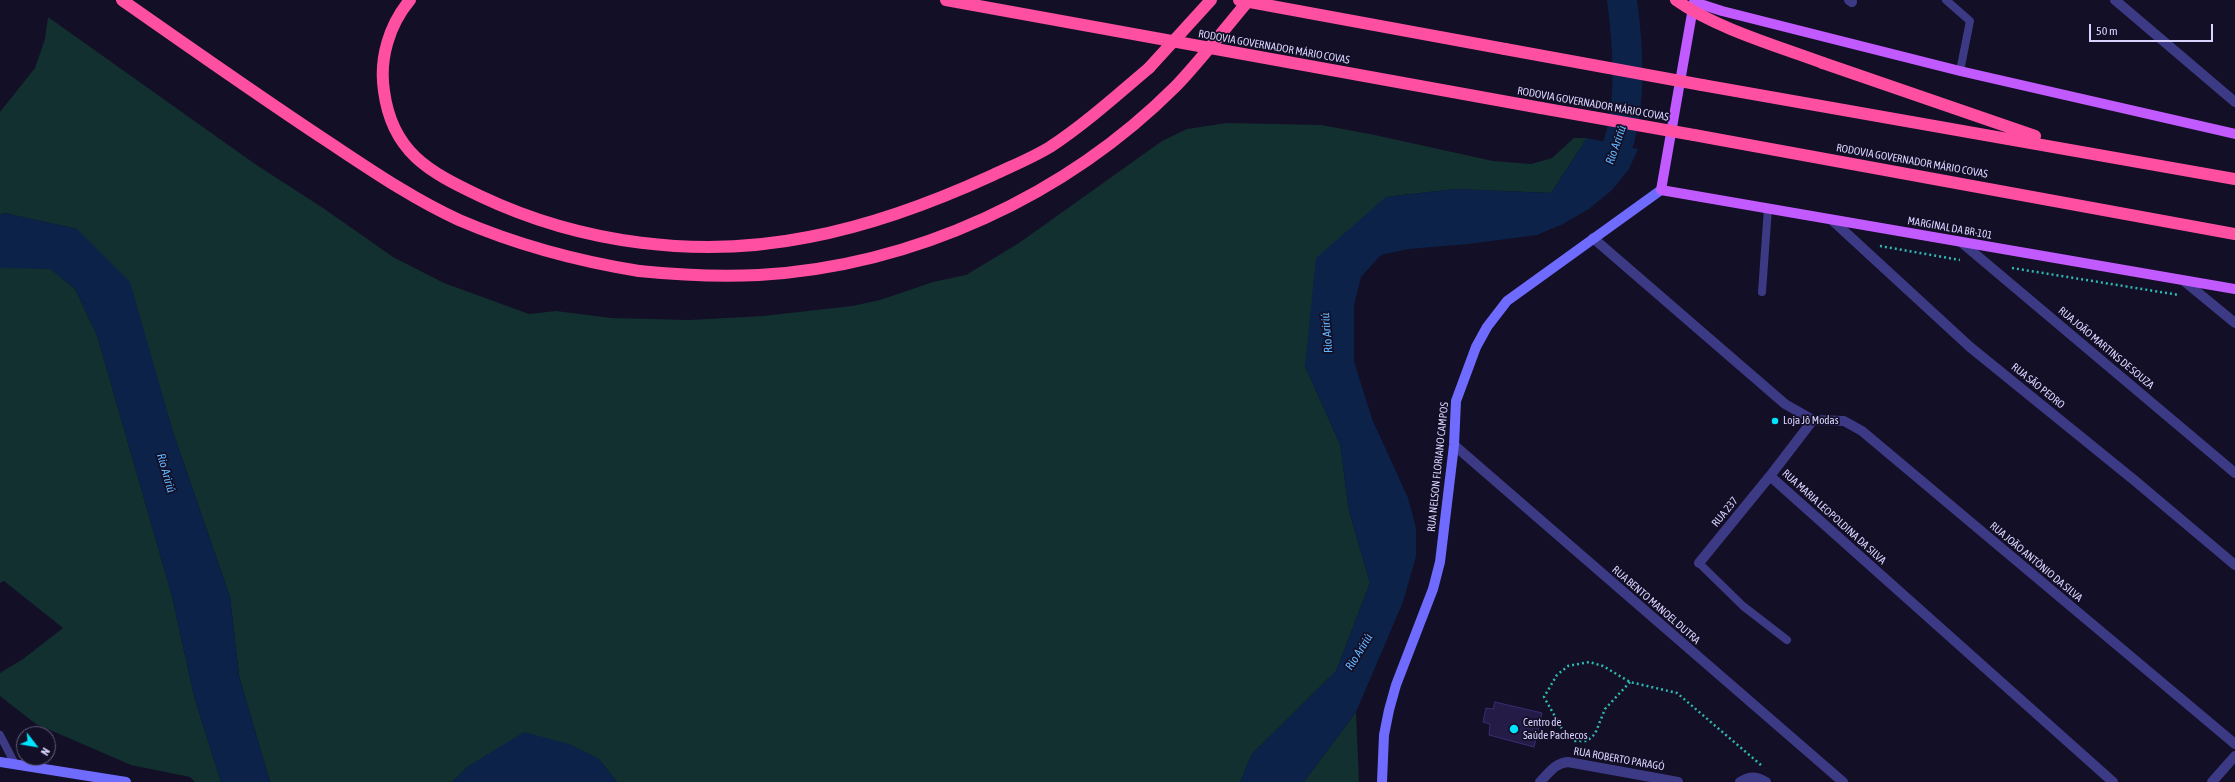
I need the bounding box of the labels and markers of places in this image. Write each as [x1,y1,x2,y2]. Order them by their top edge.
place label: Loja Jô Modas [1783,414,1839,428]
marker: Loja Jô Modas [1770,416,1780,426]
place label: Centro de Saúde Pachecos [1523,716,1588,742]
marker: Centro de Saúde Pachecos [1508,723,1520,735]

